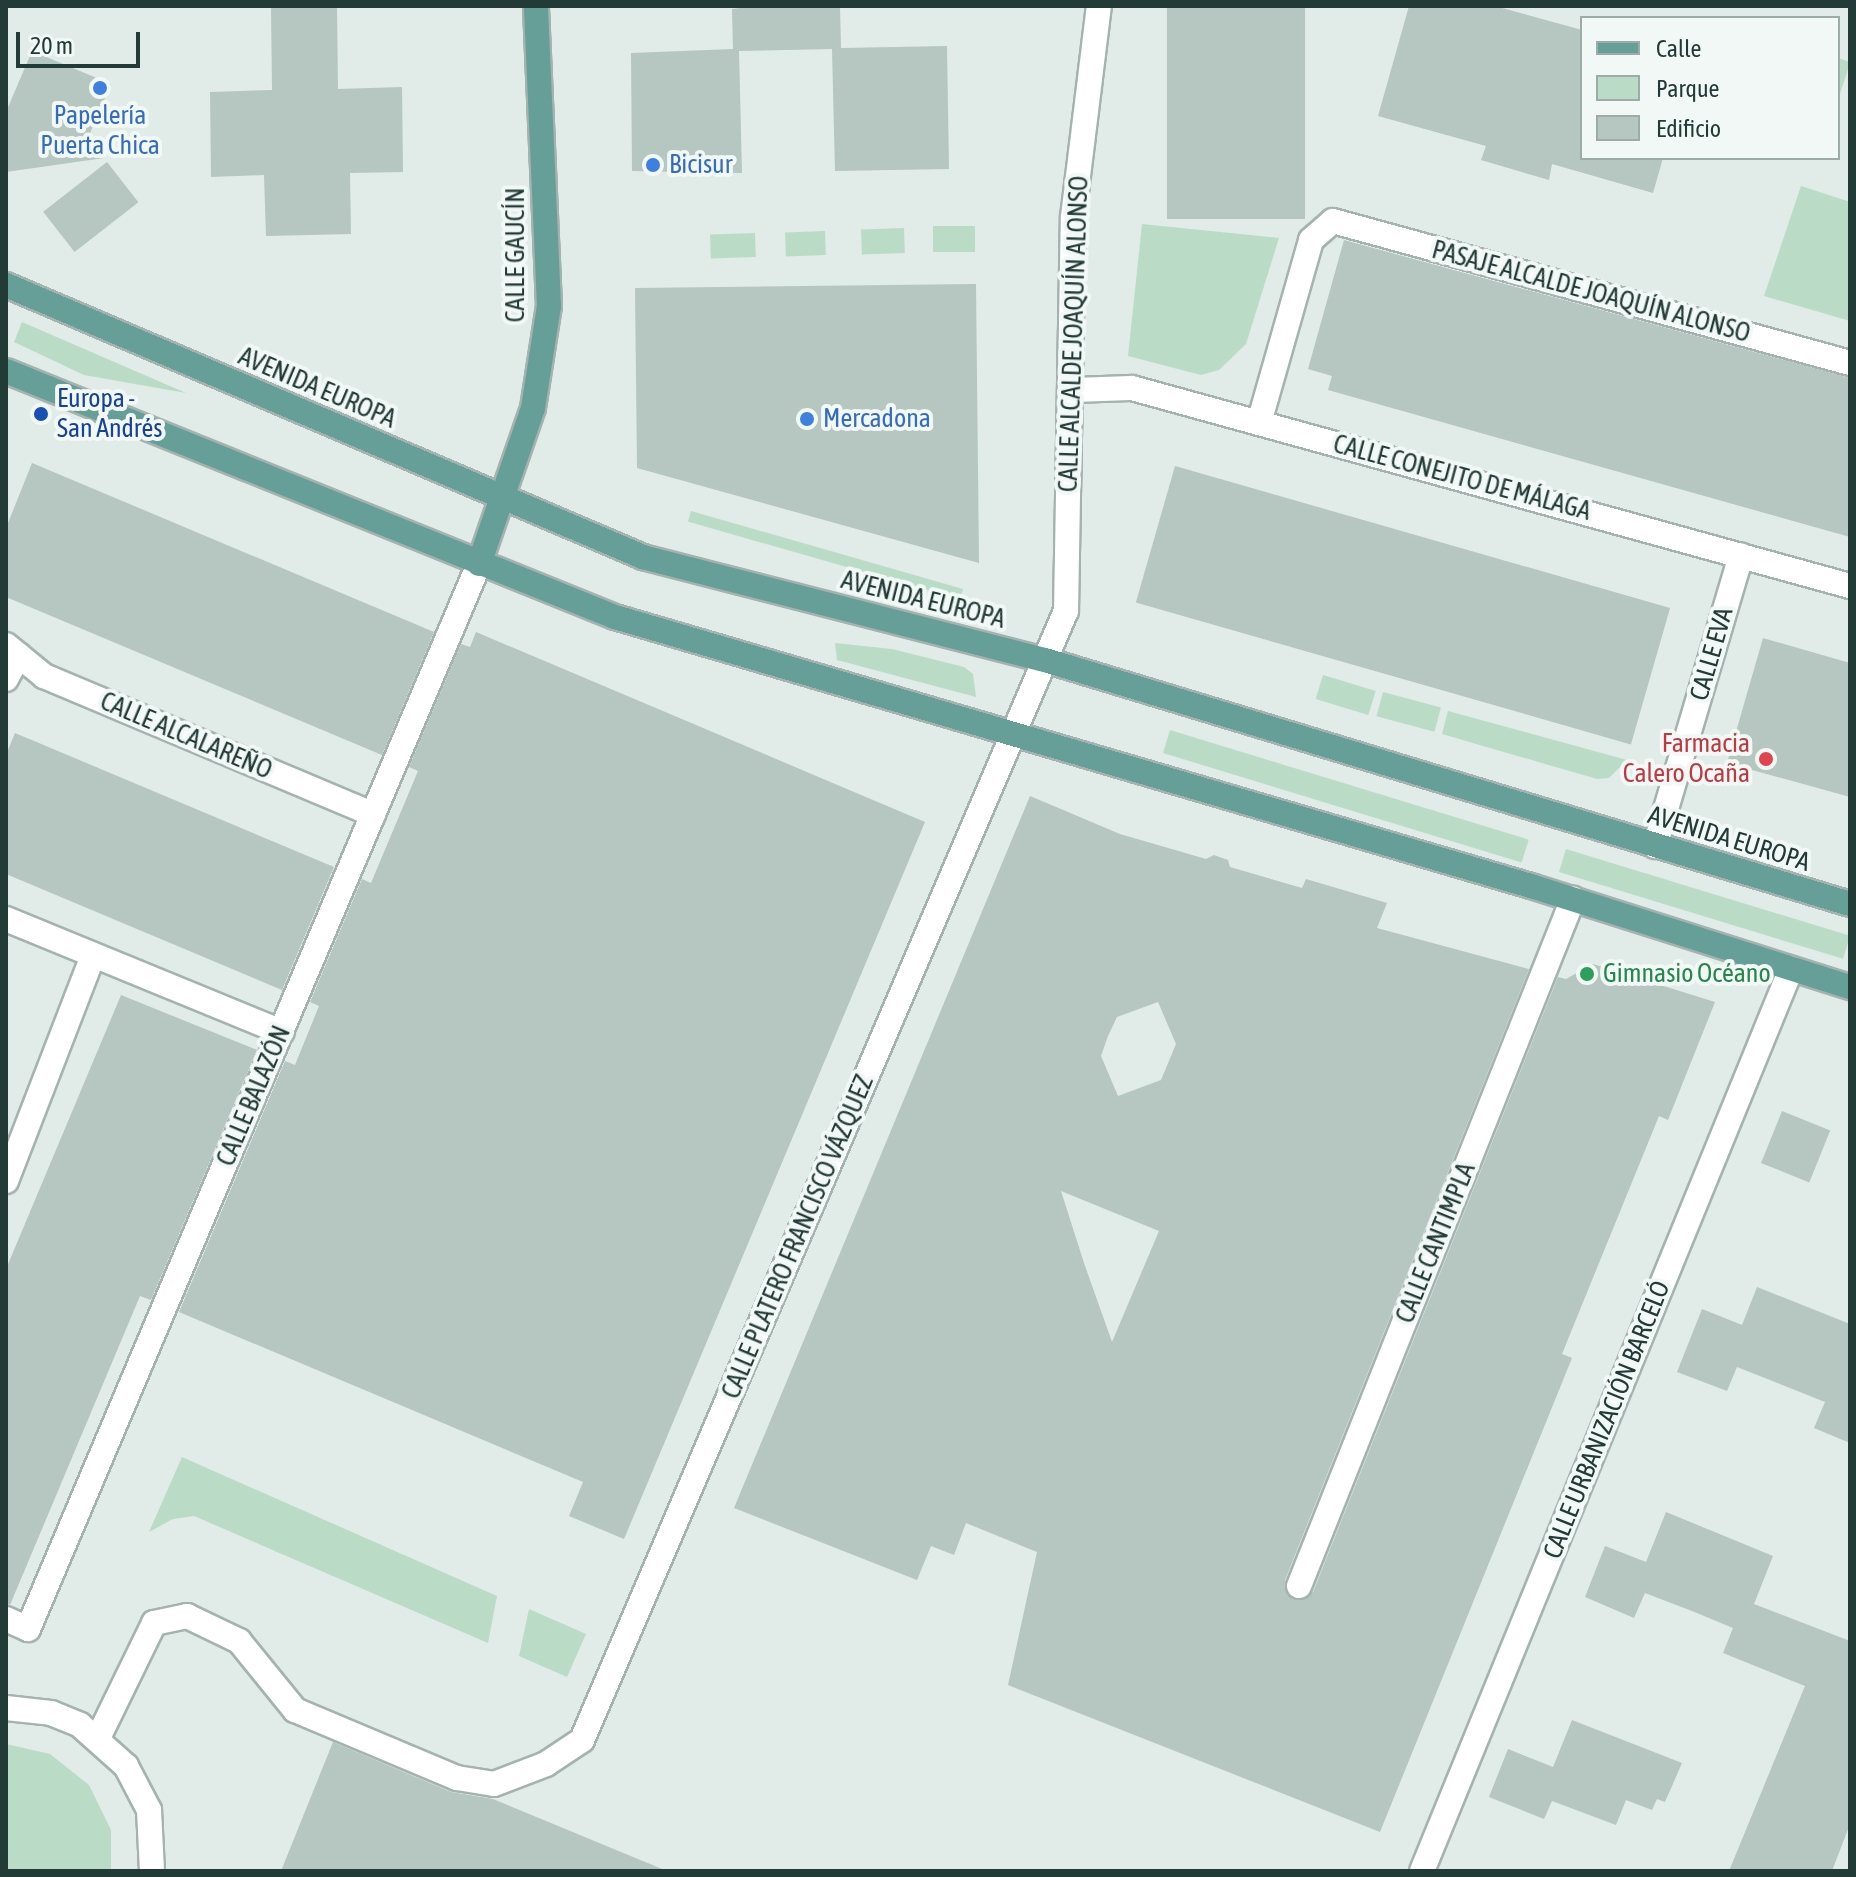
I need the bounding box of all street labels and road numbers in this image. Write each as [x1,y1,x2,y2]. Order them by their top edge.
street label: CALLE ALCALDE JOAQUÍN ALONSO [1053,175,1095,493]
street label: CALLE GAUCÍN [500,188,532,322]
street label: PASAJE ALCALDE JOAQUÍN ALONSO [1428,234,1754,350]
street label: AVENIDA EUROPA [234,341,400,435]
street label: CALLE CONEJITO DE MÁLAGA [1330,429,1594,527]
street label: AVENIDA EUROPA [838,565,1008,635]
street label: CALLE EVA [1684,604,1740,704]
street label: CALLE ALCALAREÑO [96,686,276,786]
street label: AVENIDA EUROPA [1644,800,1814,878]
street label: CALLE BALAZÓN [210,1021,298,1171]
street label: CALLE PLATERO FRANCISCO VÁZQUEZ [716,1071,880,1403]
street label: CALLE CANTIMPLA [1390,1158,1482,1328]
street label: CALLE URBANIZACIÓN BARCELÓ [1537,1277,1677,1563]

